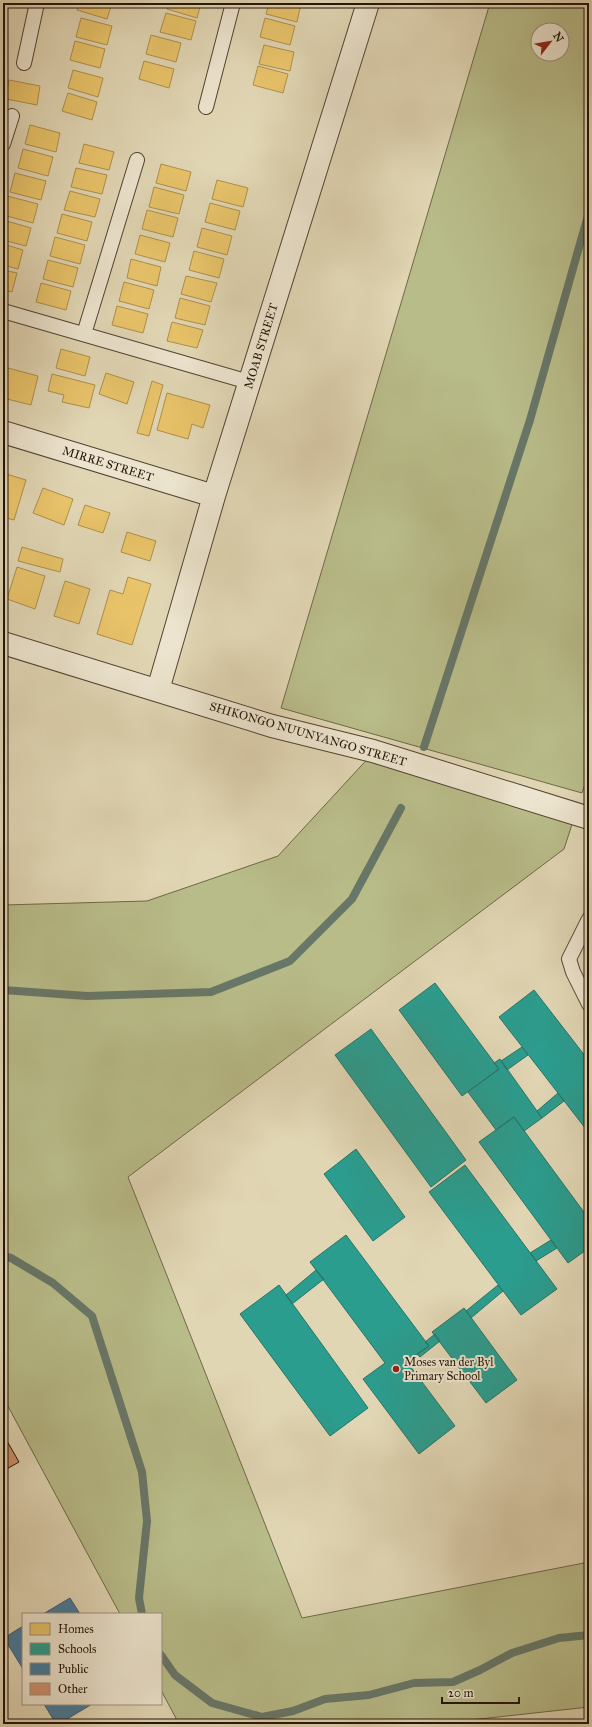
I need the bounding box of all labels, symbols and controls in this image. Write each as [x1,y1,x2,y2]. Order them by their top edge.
north arrow [530,22,570,62]
text: N [550,30,566,45]
street label: MOAB STREET [241,301,281,391]
street label: MIRRE STREET [61,443,155,485]
street label: SHIKONGO NUUNYANGO STREET [208,699,408,769]
place label: Moses van der Byl Primary School [404,1355,494,1383]
marker: Moses van der Byl Primary School [391,1364,401,1374]
legend [22,1613,162,1705]
text: Homes [58,1622,94,1636]
text: Schools [58,1642,96,1656]
text: Public [58,1662,89,1676]
scale bar [442,1679,519,1705]
text: Other [58,1682,88,1696]
text: 20 m [448,1686,474,1700]

